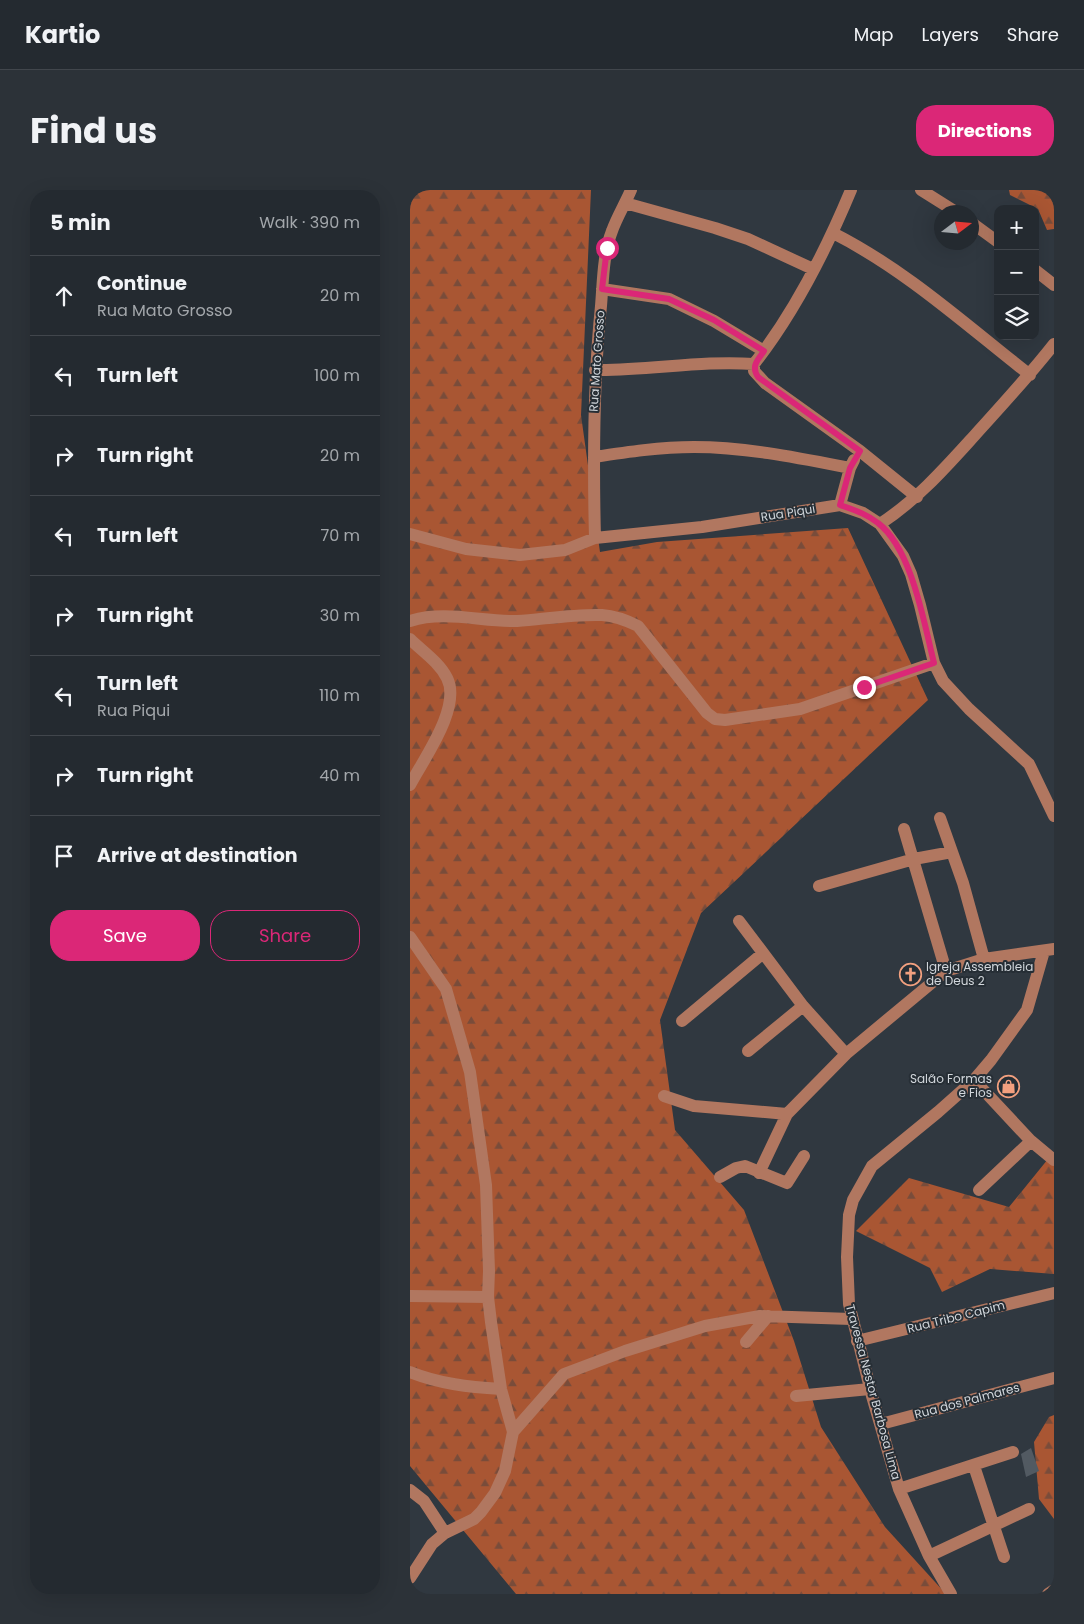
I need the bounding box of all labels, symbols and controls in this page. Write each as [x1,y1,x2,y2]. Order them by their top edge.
text: Kartio [25,18,100,51]
text: Map [854,22,894,47]
text: Layers [922,22,979,47]
text: Share [1007,22,1059,47]
button: Directions [916,105,1054,156]
text: Find us [30,106,157,155]
north arrow [934,205,979,250]
map controls [994,205,1039,340]
button: + [994,205,1039,250]
text: 5 min [50,208,111,237]
text: Walk · 390 m [259,211,360,234]
route start [596,237,619,260]
button: − [994,250,1039,295]
text: Continue [97,270,187,297]
icon: ahead [50,282,78,310]
text: 20 m [320,284,360,307]
button: layers [994,295,1039,340]
text: Rua Mato Grosso [97,299,233,322]
street label: Rua Mato Grosso [584,309,609,412]
icon: left [50,362,78,390]
text: Turn left [97,362,178,389]
text: 100 m [314,364,360,387]
icon: right [50,442,78,470]
text: Turn right [97,442,193,469]
text: 20 m [320,444,360,467]
street label: Rua Piqui [759,500,816,525]
icon: left [50,522,78,550]
text: Turn left [97,522,178,549]
text: 70 m [320,524,360,547]
icon: right [50,602,78,630]
text: Turn right [97,602,193,629]
text: 30 m [320,604,360,627]
text: Turn left [97,670,178,697]
route end [853,676,876,699]
icon: left [50,682,78,710]
text: 110 m [319,684,360,707]
text: Rua Piqui [97,699,170,722]
icon: right [50,762,78,790]
text: Turn right [97,762,193,789]
text: 40 m [319,764,360,787]
icon: arrive [50,842,78,870]
text: Arrive at destination [97,842,298,869]
button: Save [50,910,200,961]
button: Share [210,910,360,961]
place label: Igreja Assembleia de Deus 2 [926,958,1033,989]
church icon: Igreja Assembleia de Deus 2 [898,962,922,986]
place label: Salão Formas e Fios [910,1070,992,1101]
shop icon: Salão Formas e Fios [996,1074,1020,1098]
street label: Rua Tribo Capim [905,1296,1006,1337]
street label: Travessa Nestor Barbosa Lima [842,1302,905,1481]
street label: Rua dos Palmares [912,1378,1021,1423]

